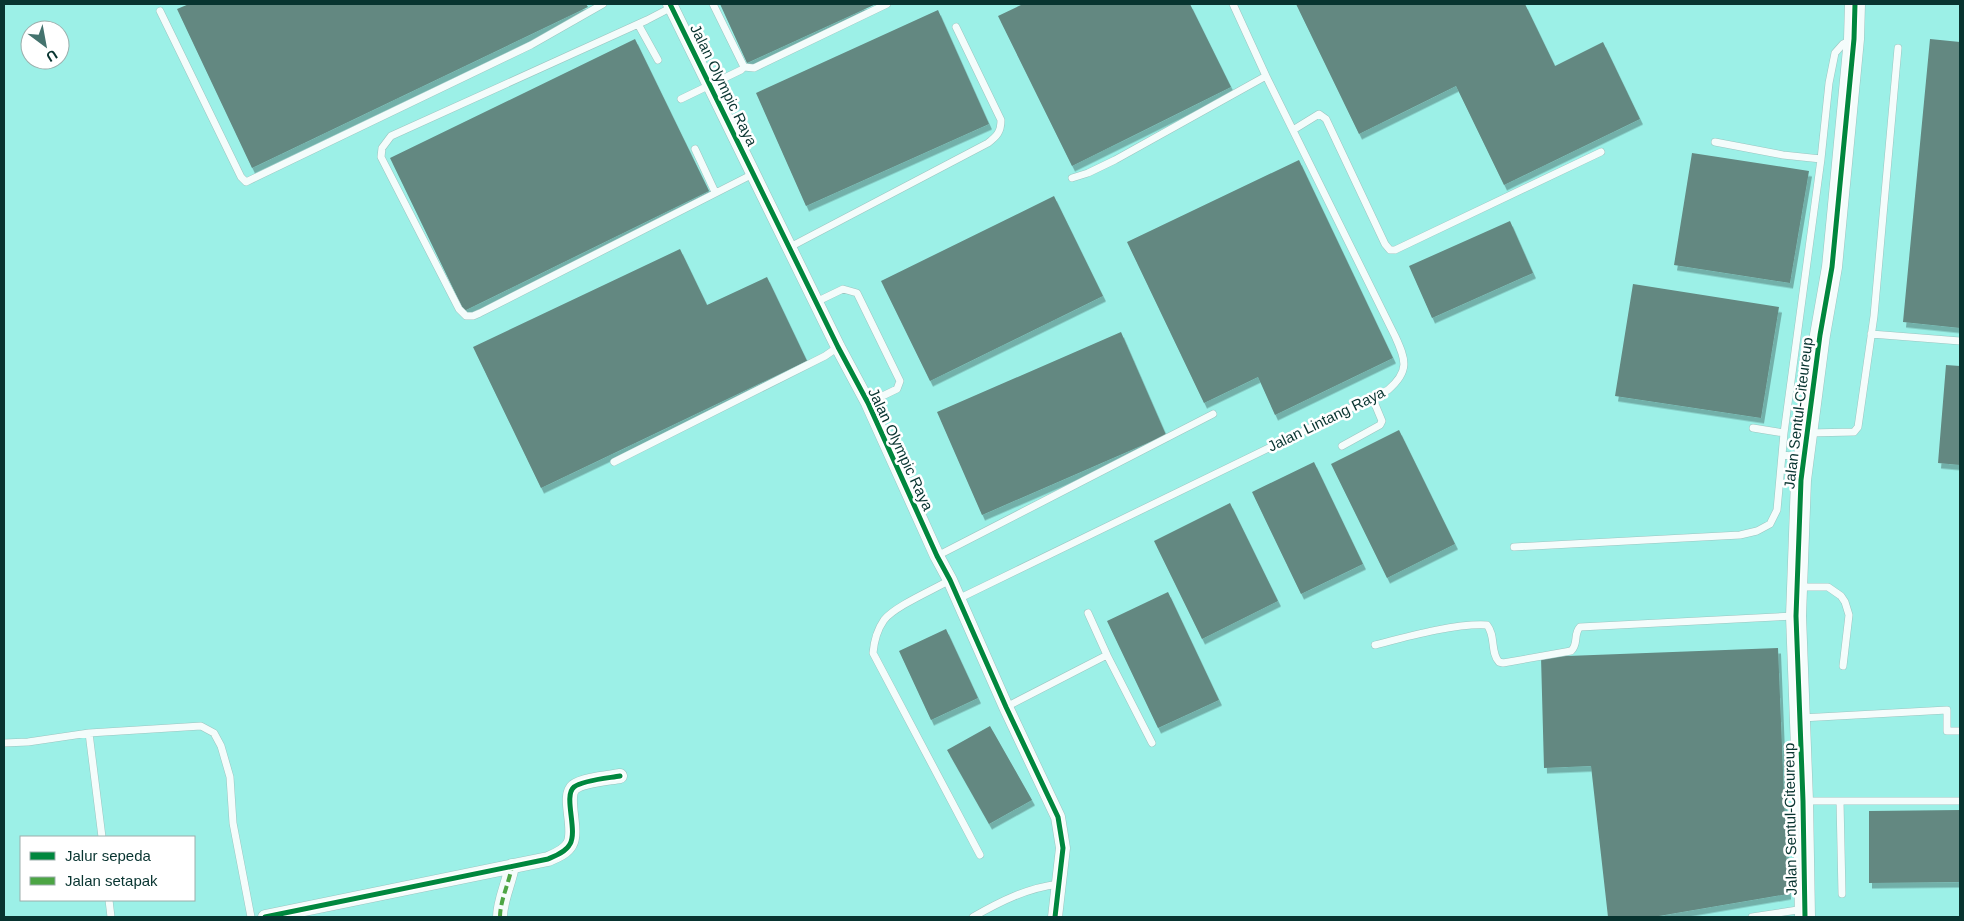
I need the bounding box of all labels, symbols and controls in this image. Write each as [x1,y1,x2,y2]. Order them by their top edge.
north arrow [20,20,70,70]
street label: Jalan Olympic Raya [687,21,761,149]
text: U [43,47,60,65]
street label: Jalan Sentul-Citeureup [1780,336,1816,490]
street label: Jalan Lintang Raya [1265,383,1388,455]
street label: Jalan Olympic Raya [865,385,937,514]
street label: Jalan Sentul-Citeureup [1780,743,1800,895]
legend [20,836,195,901]
text: Jalur sepeda [65,847,152,864]
text: Jalan setapak [65,872,158,889]

